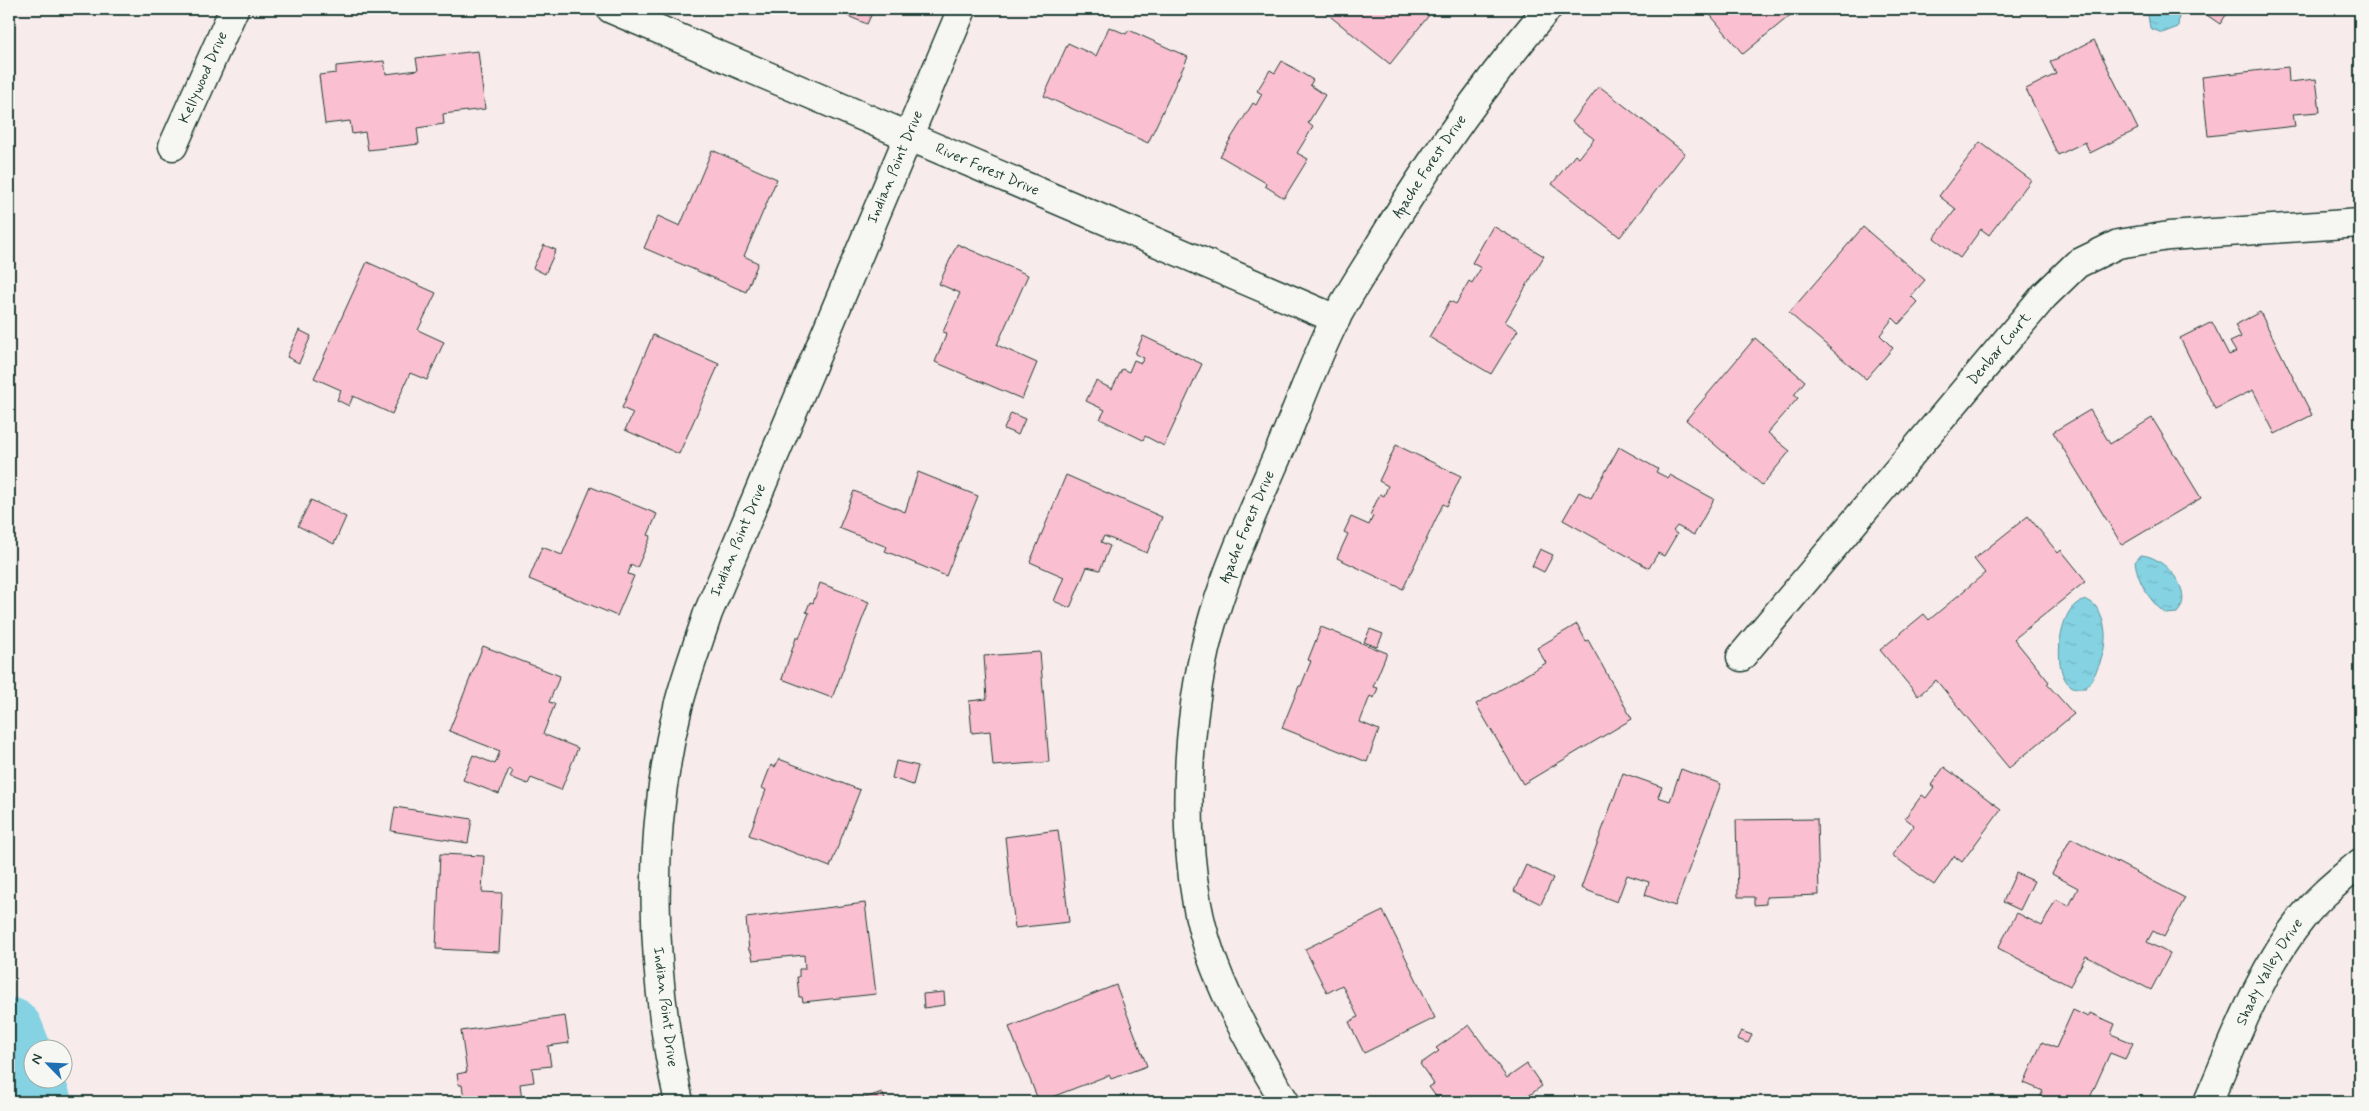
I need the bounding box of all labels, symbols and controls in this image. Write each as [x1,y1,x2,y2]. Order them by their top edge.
street label: Kellywood Drive [174,28,233,127]
street label: Indian Point Drive [863,107,928,227]
street label: Apache Forest Drive [1388,111,1472,223]
street label: River Forest Drive [932,139,1042,201]
street label: Denbar Court [1963,308,2036,390]
street label: Apache Forest Drive [1215,467,1280,586]
street label: Indian Point Drive [706,481,771,600]
street label: Shady Valley Drive [2232,914,2308,1029]
street label: Indian Point Drive [648,946,682,1068]
north arrow [22,1038,72,1088]
text: N [27,1051,47,1067]

